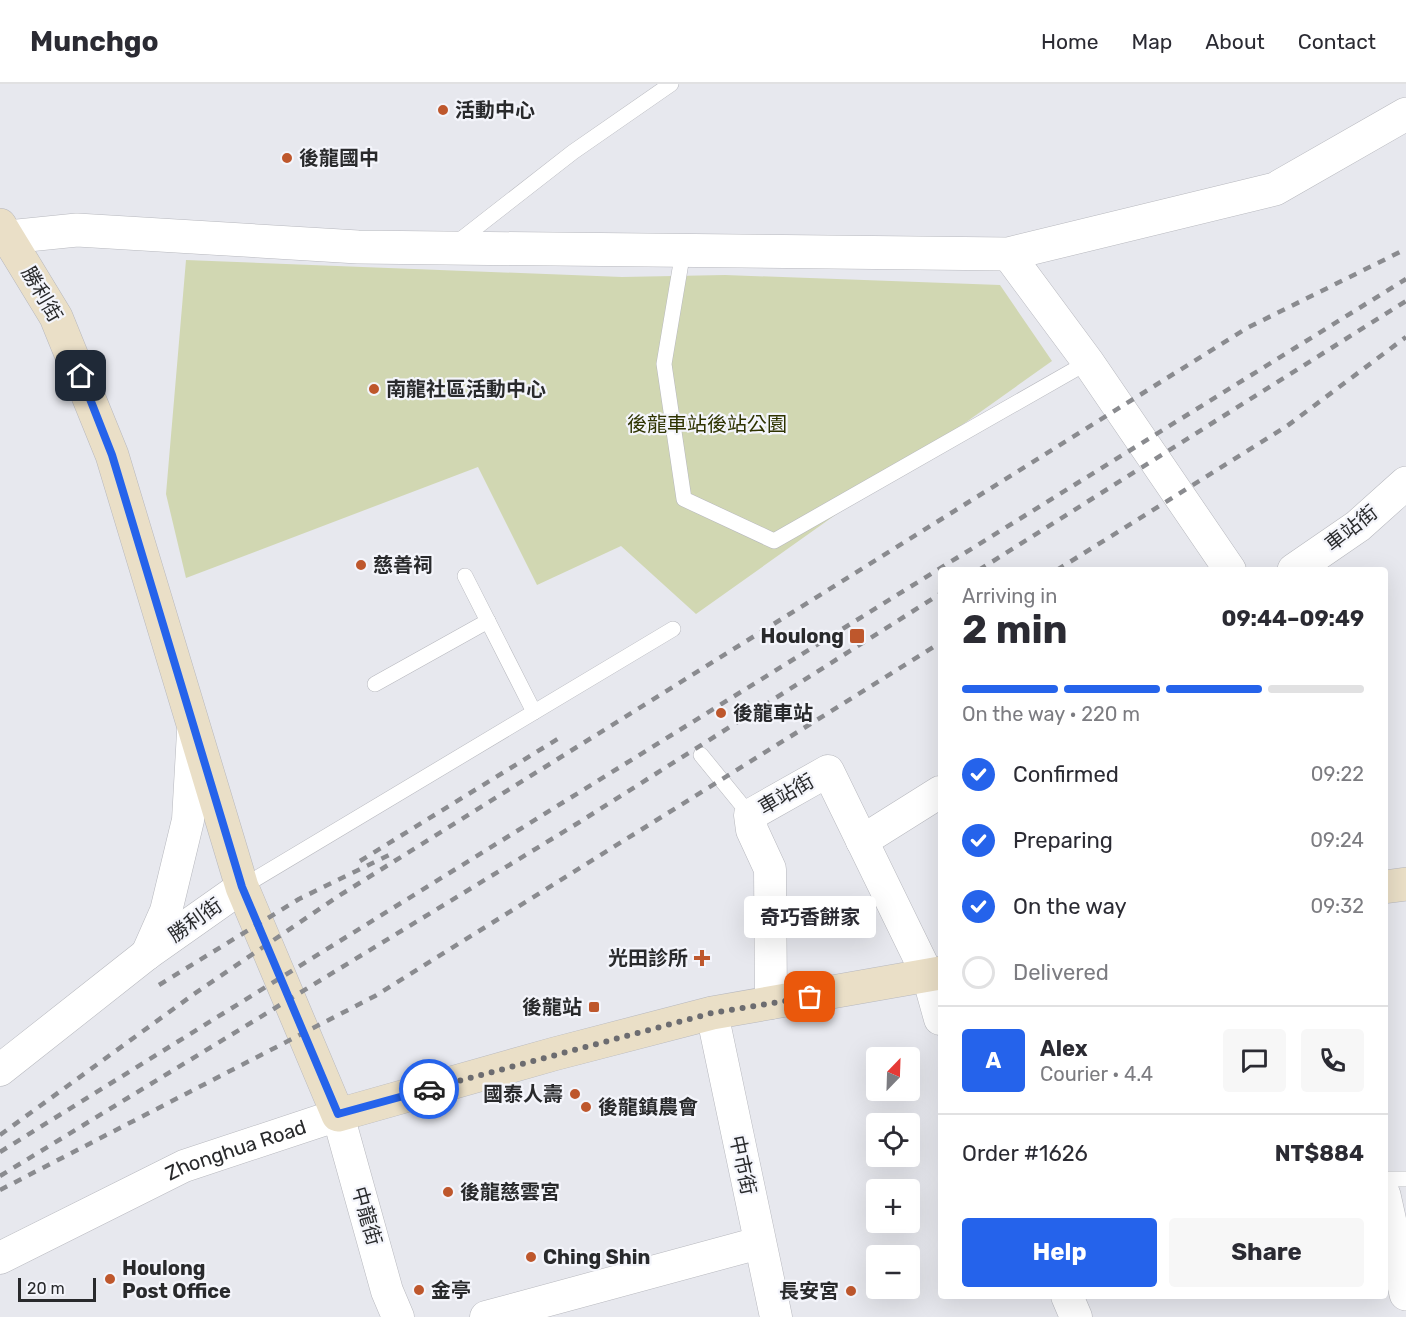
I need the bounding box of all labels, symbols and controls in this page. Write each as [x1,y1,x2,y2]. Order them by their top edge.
text: Munchgo [30,25,159,58]
text: Home [1041,29,1098,54]
text: Map [1131,29,1172,54]
text: About [1205,29,1265,54]
text: Contact [1298,29,1376,54]
place label: 活動中心 [455,98,535,122]
marker: 活動中心 [436,103,450,117]
place label: 後龍國中 [299,146,379,170]
marker: 後龍國中 [280,151,294,165]
street label: 勝利街 [17,262,67,326]
pin [55,350,106,401]
icon: home [64,359,97,392]
place label: 南龍社區活動中心 [386,377,546,401]
marker: 南龍社區活動中心 [367,382,381,396]
park label: 後龍車站後站公園 [627,412,787,436]
street label: 車站街 [1320,500,1382,556]
place label: 慈善祠 [373,553,433,577]
marker: 慈善祠 [354,558,368,572]
text: Arriving in [962,584,1057,608]
text: 09:44–09:49 [1221,605,1364,632]
text: 2 min [962,607,1068,653]
place label: Houlong [761,624,844,648]
marker: Houlong [848,627,866,645]
place label: 後龍車站 [733,701,813,725]
text: On the way · 220 m [962,702,1140,726]
marker: 後龍車站 [714,706,728,720]
icon: check [962,758,995,791]
text: Confirmed [1013,761,1119,788]
text: 09:22 [1311,762,1364,786]
street label: 車站街 [754,769,818,819]
icon: check [962,824,995,857]
text: Preparing [1013,827,1113,854]
text: 09:24 [1310,828,1364,852]
icon: check [962,890,995,923]
street label: 勝利街 [164,893,226,947]
text: On the way [1013,893,1127,920]
text: 09:32 [1311,894,1364,918]
callout: 奇巧香餅家 [744,895,876,937]
text: 奇巧香餅家 [760,905,860,929]
place label: 光田診所 [608,946,688,970]
marker: 光田診所 [693,949,711,967]
text: Delivered [1013,959,1109,986]
pin [784,971,835,1022]
icon: bag [793,980,826,1013]
place label: 後龍站 [522,995,582,1019]
marker: 後龍站 [587,1000,601,1014]
button: chat [1223,1029,1286,1092]
button: phone [1301,1029,1364,1092]
text: Alex [1040,1035,1088,1062]
north arrow [866,1047,920,1101]
map controls [866,1047,920,1299]
text: A [986,1047,1001,1074]
courier [399,1059,459,1119]
text: Courier · 4.4 [1040,1062,1153,1086]
icon: car [413,1073,446,1106]
place label: 國泰人壽 [483,1082,563,1106]
marker: 國泰人壽 [568,1087,582,1101]
place label: 後龍鎮農會 [598,1095,698,1119]
marker: 後龍鎮農會 [579,1100,593,1114]
button: locate [866,1113,920,1167]
street label: Zhonghua Road [161,1114,309,1185]
street label: 中市街 [725,1133,761,1197]
text: Order #1626 [962,1140,1088,1167]
text: NT$884 [1275,1140,1364,1167]
button: + [866,1179,920,1233]
place label: 後龍慈雲宮 [460,1180,560,1204]
street label: 中龍街 [347,1184,387,1248]
marker: 後龍慈雲宮 [441,1185,455,1199]
button: Help [962,1218,1157,1287]
button: Share [1169,1218,1364,1287]
place label: Ching Shin [543,1245,650,1269]
button: − [866,1245,920,1299]
marker: Ching Shin [524,1250,538,1264]
place label: Houlong Post Office [122,1256,231,1303]
marker: Houlong Post Office [103,1272,117,1286]
scale bar [18,1275,96,1302]
place label: 金亭 [431,1278,471,1302]
text: 20 m [27,1279,65,1298]
place label: 長安宮 [779,1279,839,1303]
marker: 金亭 [412,1283,426,1297]
marker: 長安宮 [844,1284,858,1298]

